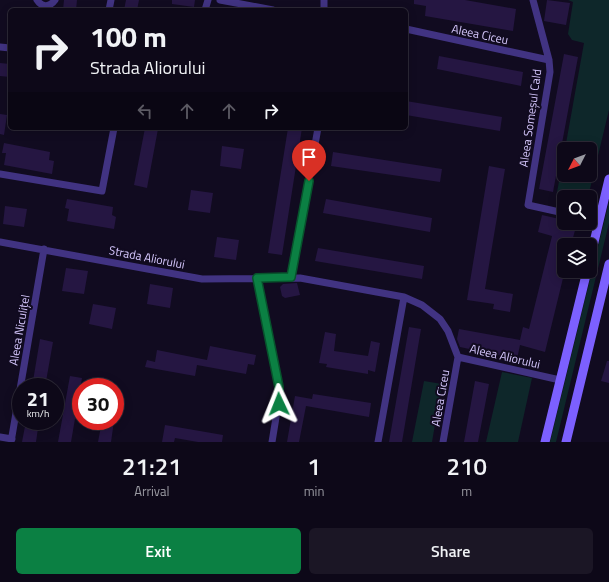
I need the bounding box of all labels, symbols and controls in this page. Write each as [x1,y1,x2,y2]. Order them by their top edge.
text: 100 m [90,15,167,58]
street label: Aleea Ciceu [450,19,510,49]
icon: right [24,24,76,76]
text: Strada Aliorului [90,54,205,81]
street label: Aleea Someșul Cald [514,68,546,168]
icon: left [134,100,156,122]
icon: ahead [176,100,198,122]
icon: ahead [218,100,240,122]
icon: right [260,100,282,122]
pin [292,140,326,181]
north arrow [557,142,597,182]
map controls [557,142,597,278]
icon: arrive [298,146,320,168]
button: search [557,190,597,230]
button: layers [557,238,597,278]
street label: Strada Aliorului [107,240,187,274]
street label: Aleea Niculițel [3,293,35,367]
street label: Aleea Aliorului [468,339,542,373]
street label: Aleea Ciceu [426,368,454,428]
speed limit sign: 30 [72,378,124,430]
text: 21 [27,383,49,414]
position arrow [258,383,300,425]
text: km/h [27,406,49,421]
text: 21:21 [122,448,182,484]
text: 1 [307,448,321,484]
text: 210 [447,448,487,484]
text: Arrival [134,481,169,501]
text: min [304,481,324,501]
text: m [461,481,472,501]
button: Exit [16,528,301,574]
button: Share [309,528,593,574]

